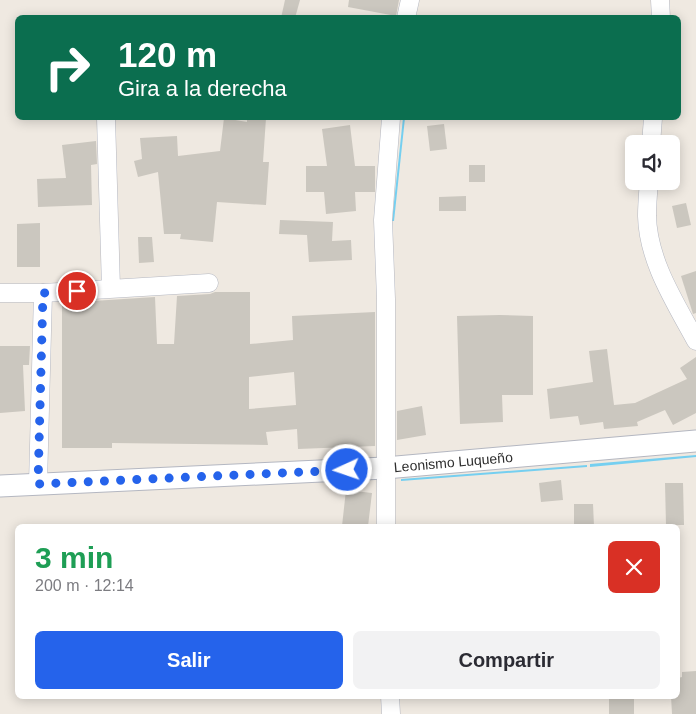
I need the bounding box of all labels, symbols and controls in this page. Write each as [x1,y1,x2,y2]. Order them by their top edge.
icon: right [35,35,100,100]
text: 120 m [118,35,217,74]
text: Gira a la derecha [118,76,287,101]
map controls [625,135,680,190]
button: sound [625,135,680,190]
pin [56,270,98,312]
icon: arrive [63,277,91,305]
position arrow [320,443,372,495]
street label: Leonismo Luqueño [393,449,514,475]
text: 3 min [35,541,113,574]
button: close [608,541,660,593]
text: 200 m · 12:14 [35,577,134,594]
button: Salir [35,631,343,689]
button: Compartir [353,631,660,689]

